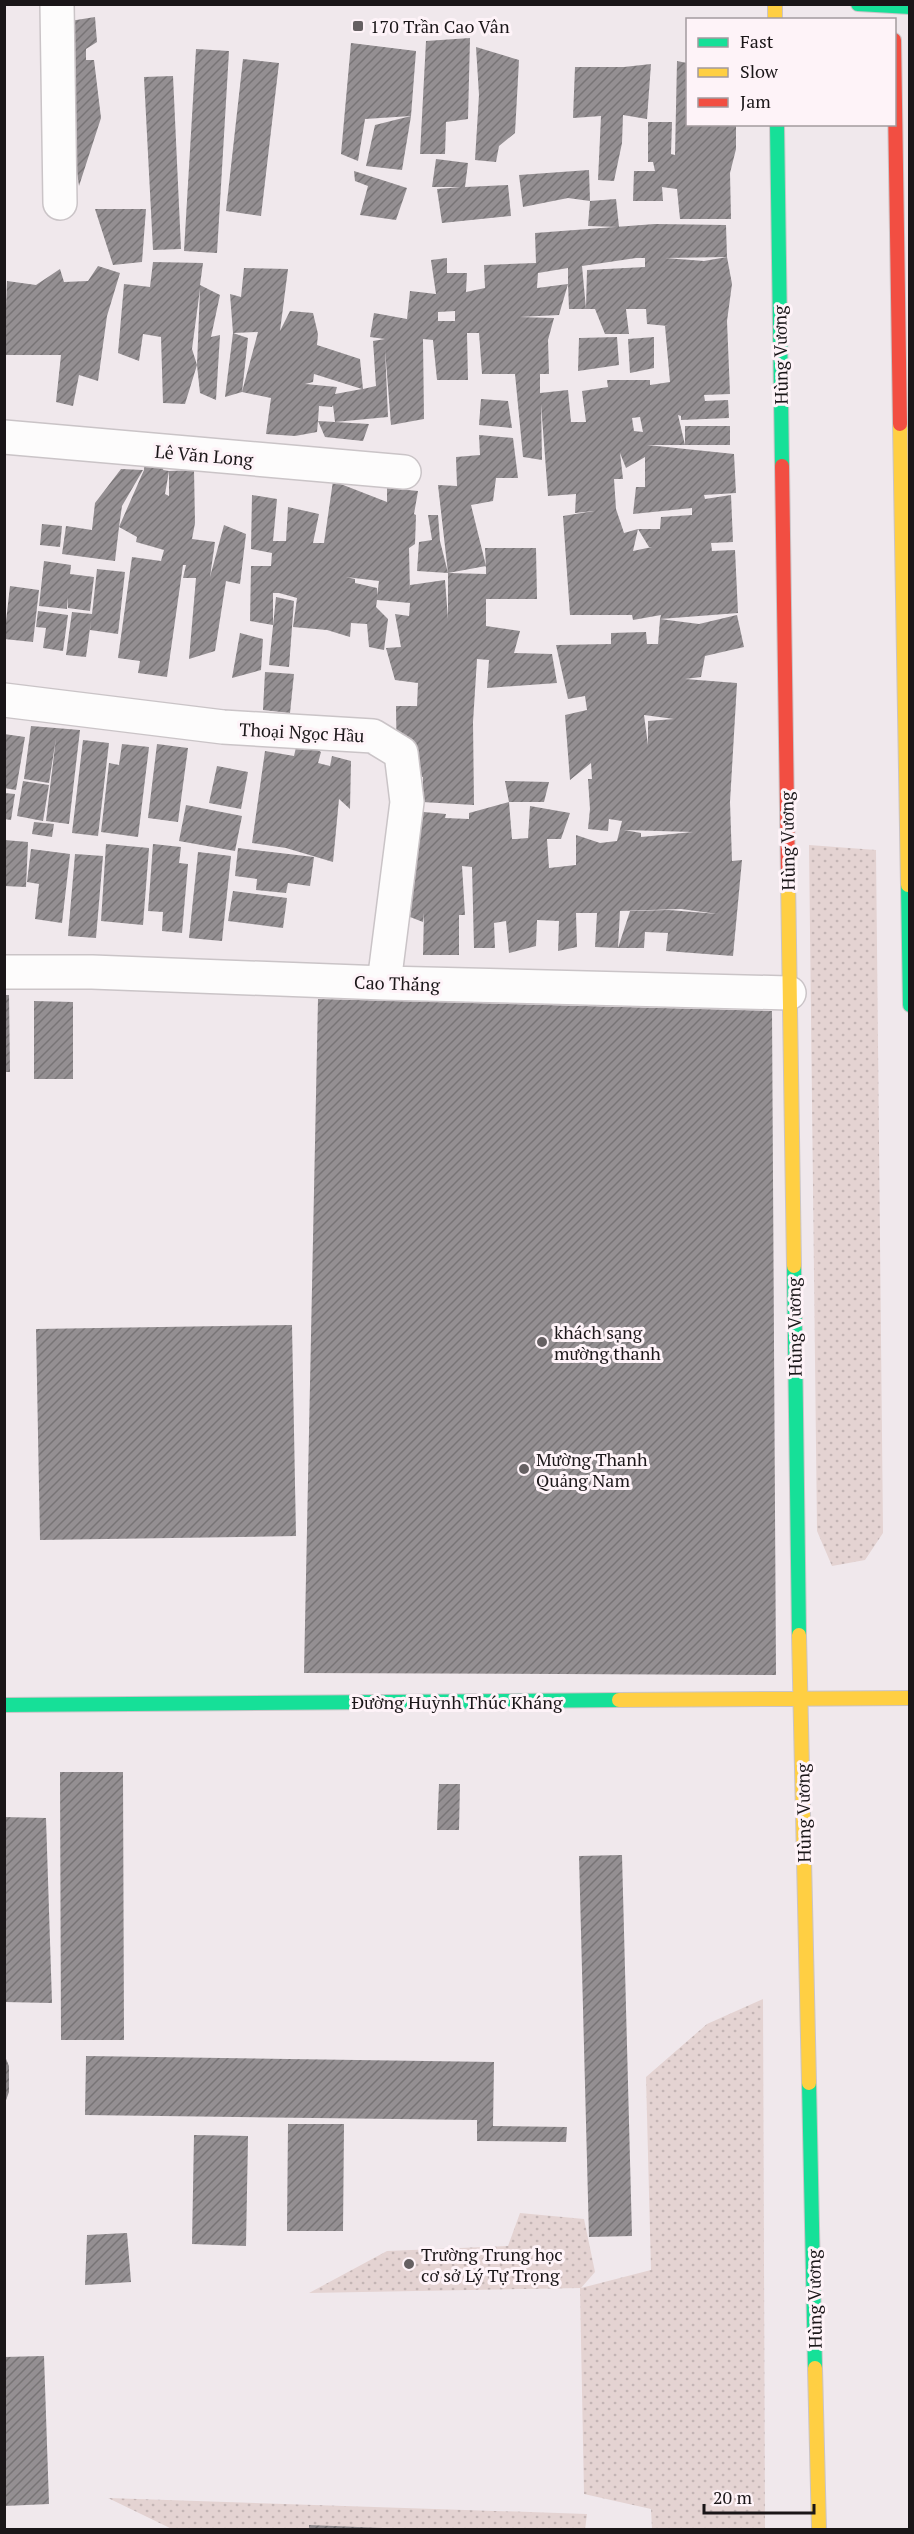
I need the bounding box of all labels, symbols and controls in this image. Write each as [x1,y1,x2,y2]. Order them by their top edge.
place label: 170 Trần Cao Vân [370,14,510,38]
legend [686,18,896,126]
marker: 170 Trần Cao Vân [351,19,365,33]
text: Fast [740,29,774,53]
text: Slow [740,59,779,83]
text: Jam [740,89,771,113]
street label: Hùng Vương [767,305,793,405]
street label: Lê Văn Long [154,439,255,471]
street label: Thoại Ngọc Hầu [239,717,365,747]
street label: Hùng Vương [774,791,800,891]
street label: Cao Thắng [354,970,441,997]
street label: Hùng Vương [781,1277,807,1377]
place label: khách sạng mường thanh [554,1320,661,1365]
marker: khách sạng mường thanh [535,1335,549,1349]
place label: Mường Thanh Quảng Nam [536,1447,648,1492]
marker: Mường Thanh Quảng Nam [517,1462,531,1476]
street label: Đường Huỳnh Thúc Kháng [352,1690,563,1714]
street label: Hùng Vương [790,1763,816,1863]
place label: Trường Trung học cơ sở Lý Tự Trọng [421,2242,563,2287]
street label: Hùng Vương [801,2249,827,2349]
marker: Trường Trung học cơ sở Lý Tự Trọng [402,2257,416,2271]
scale bar [704,2477,814,2515]
text: 20 m [713,2485,753,2509]

